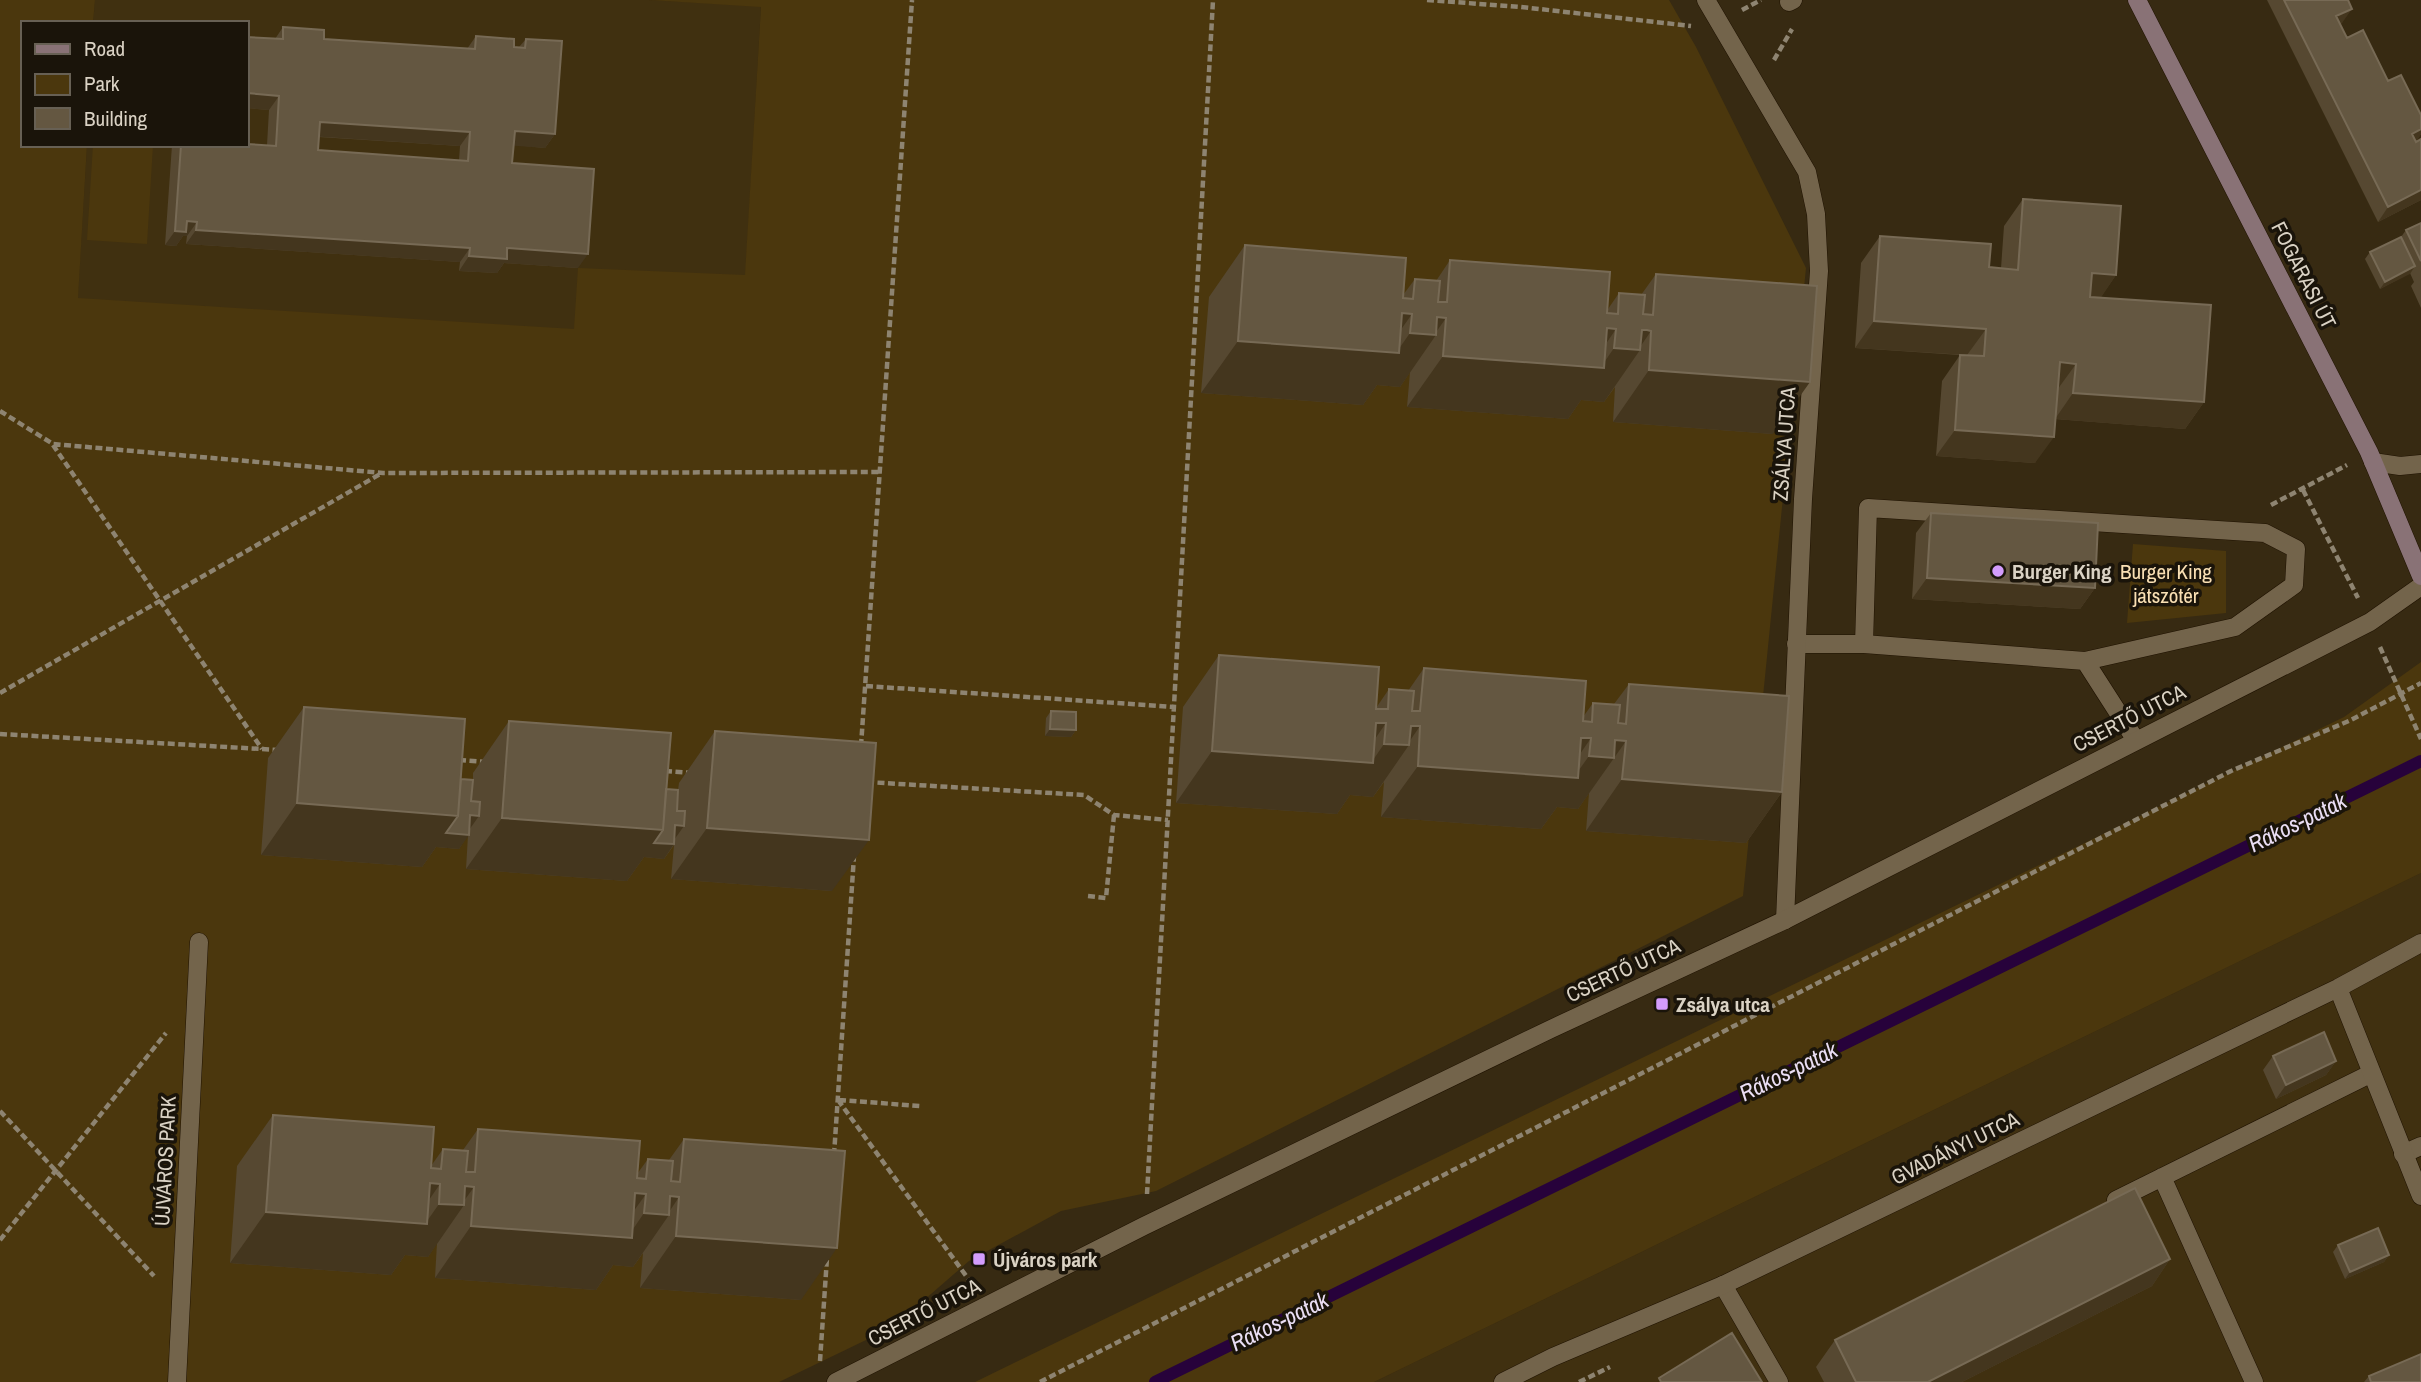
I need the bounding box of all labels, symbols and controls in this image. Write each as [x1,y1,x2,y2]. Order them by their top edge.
legend [21,21,248,147]
text: Road [84,34,125,63]
text: Park [84,69,120,98]
text: Building [84,104,148,133]
street label: FOGARASI ÚT [2265,216,2344,334]
street label: ZSÁLYA UTCA [1766,386,1802,502]
place label: Burger King [2012,557,2112,586]
park label: Burger King játszótér [2120,557,2212,610]
marker: Burger King [1990,563,2006,579]
street label: CSERTŐ UTCA [2068,677,2191,759]
water label: Rákos-patak [2243,784,2353,859]
street label: CSERTŐ UTCA [1561,931,1685,1009]
place label: Zsálya utca [1676,990,1770,1019]
marker: Zsálya utca [1654,996,1670,1012]
water label: Rákos-patak [1734,1033,1844,1108]
street label: ÚJVÁROS PARK [147,1095,183,1227]
street label: GVADÁNYI UTCA [1886,1104,2024,1192]
place label: Újváros park [993,1245,1098,1274]
marker: Újváros park [971,1251,987,1267]
street label: CSERTŐ UTCA [863,1271,986,1353]
water label: Rákos-patak [1225,1283,1335,1358]

